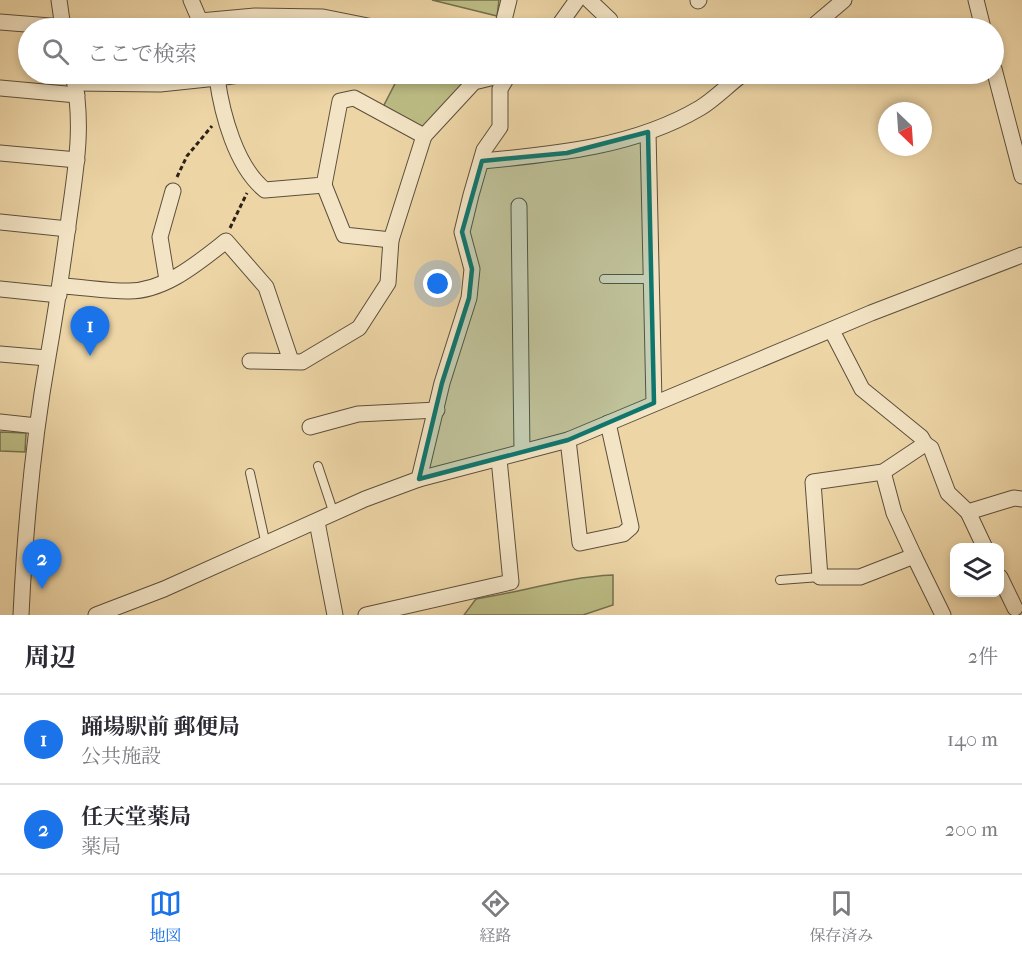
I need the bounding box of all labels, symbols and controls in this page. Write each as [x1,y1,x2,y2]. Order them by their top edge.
search box [18,18,1004,84]
icon: search [39,35,72,68]
text: ここで検索 [87,41,197,67]
north arrow [878,102,932,156]
your location [423,269,452,298]
pin: 1 [70,306,110,356]
pin: 2 [22,540,62,589]
map controls [950,543,1004,597]
button: layers [950,543,1004,597]
text: 周辺 [24,642,76,673]
text: 2件 [968,645,998,668]
text: 踊場駅前 郵便局 [81,714,240,740]
text: 1 [40,728,47,751]
text: 140 m [947,728,998,751]
text: 公共施設 [81,745,161,768]
text: 任天堂薬局 [81,804,191,830]
text: 2 [38,818,49,841]
text: 200 m [945,818,998,841]
text: 薬局 [81,835,121,858]
tab: 地図 [149,887,182,946]
tab: 経路 [479,887,512,946]
tab: 保存済み [809,887,873,946]

